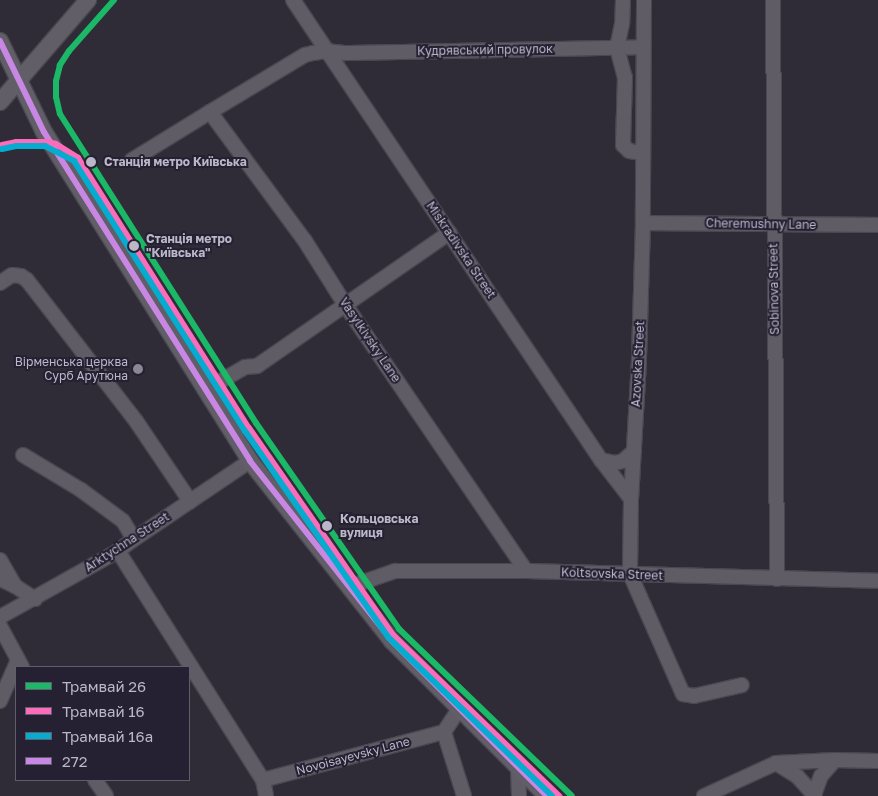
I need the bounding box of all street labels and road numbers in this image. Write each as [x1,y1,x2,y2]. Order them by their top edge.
street label: Кудрявський провулок [417,42,553,58]
street label: Miskradivska Street [423,199,499,301]
street label: Cheremushny Lane [706,216,816,232]
street label: Sobinova Street [766,243,782,335]
street label: Vasylkivsky Lane [336,295,404,385]
street label: Azovska Street [629,321,647,407]
street label: Arktychna Street [82,509,172,575]
street label: Koltsovska Street [561,565,663,583]
street label: Novoisayevsky Lane [295,734,411,778]

